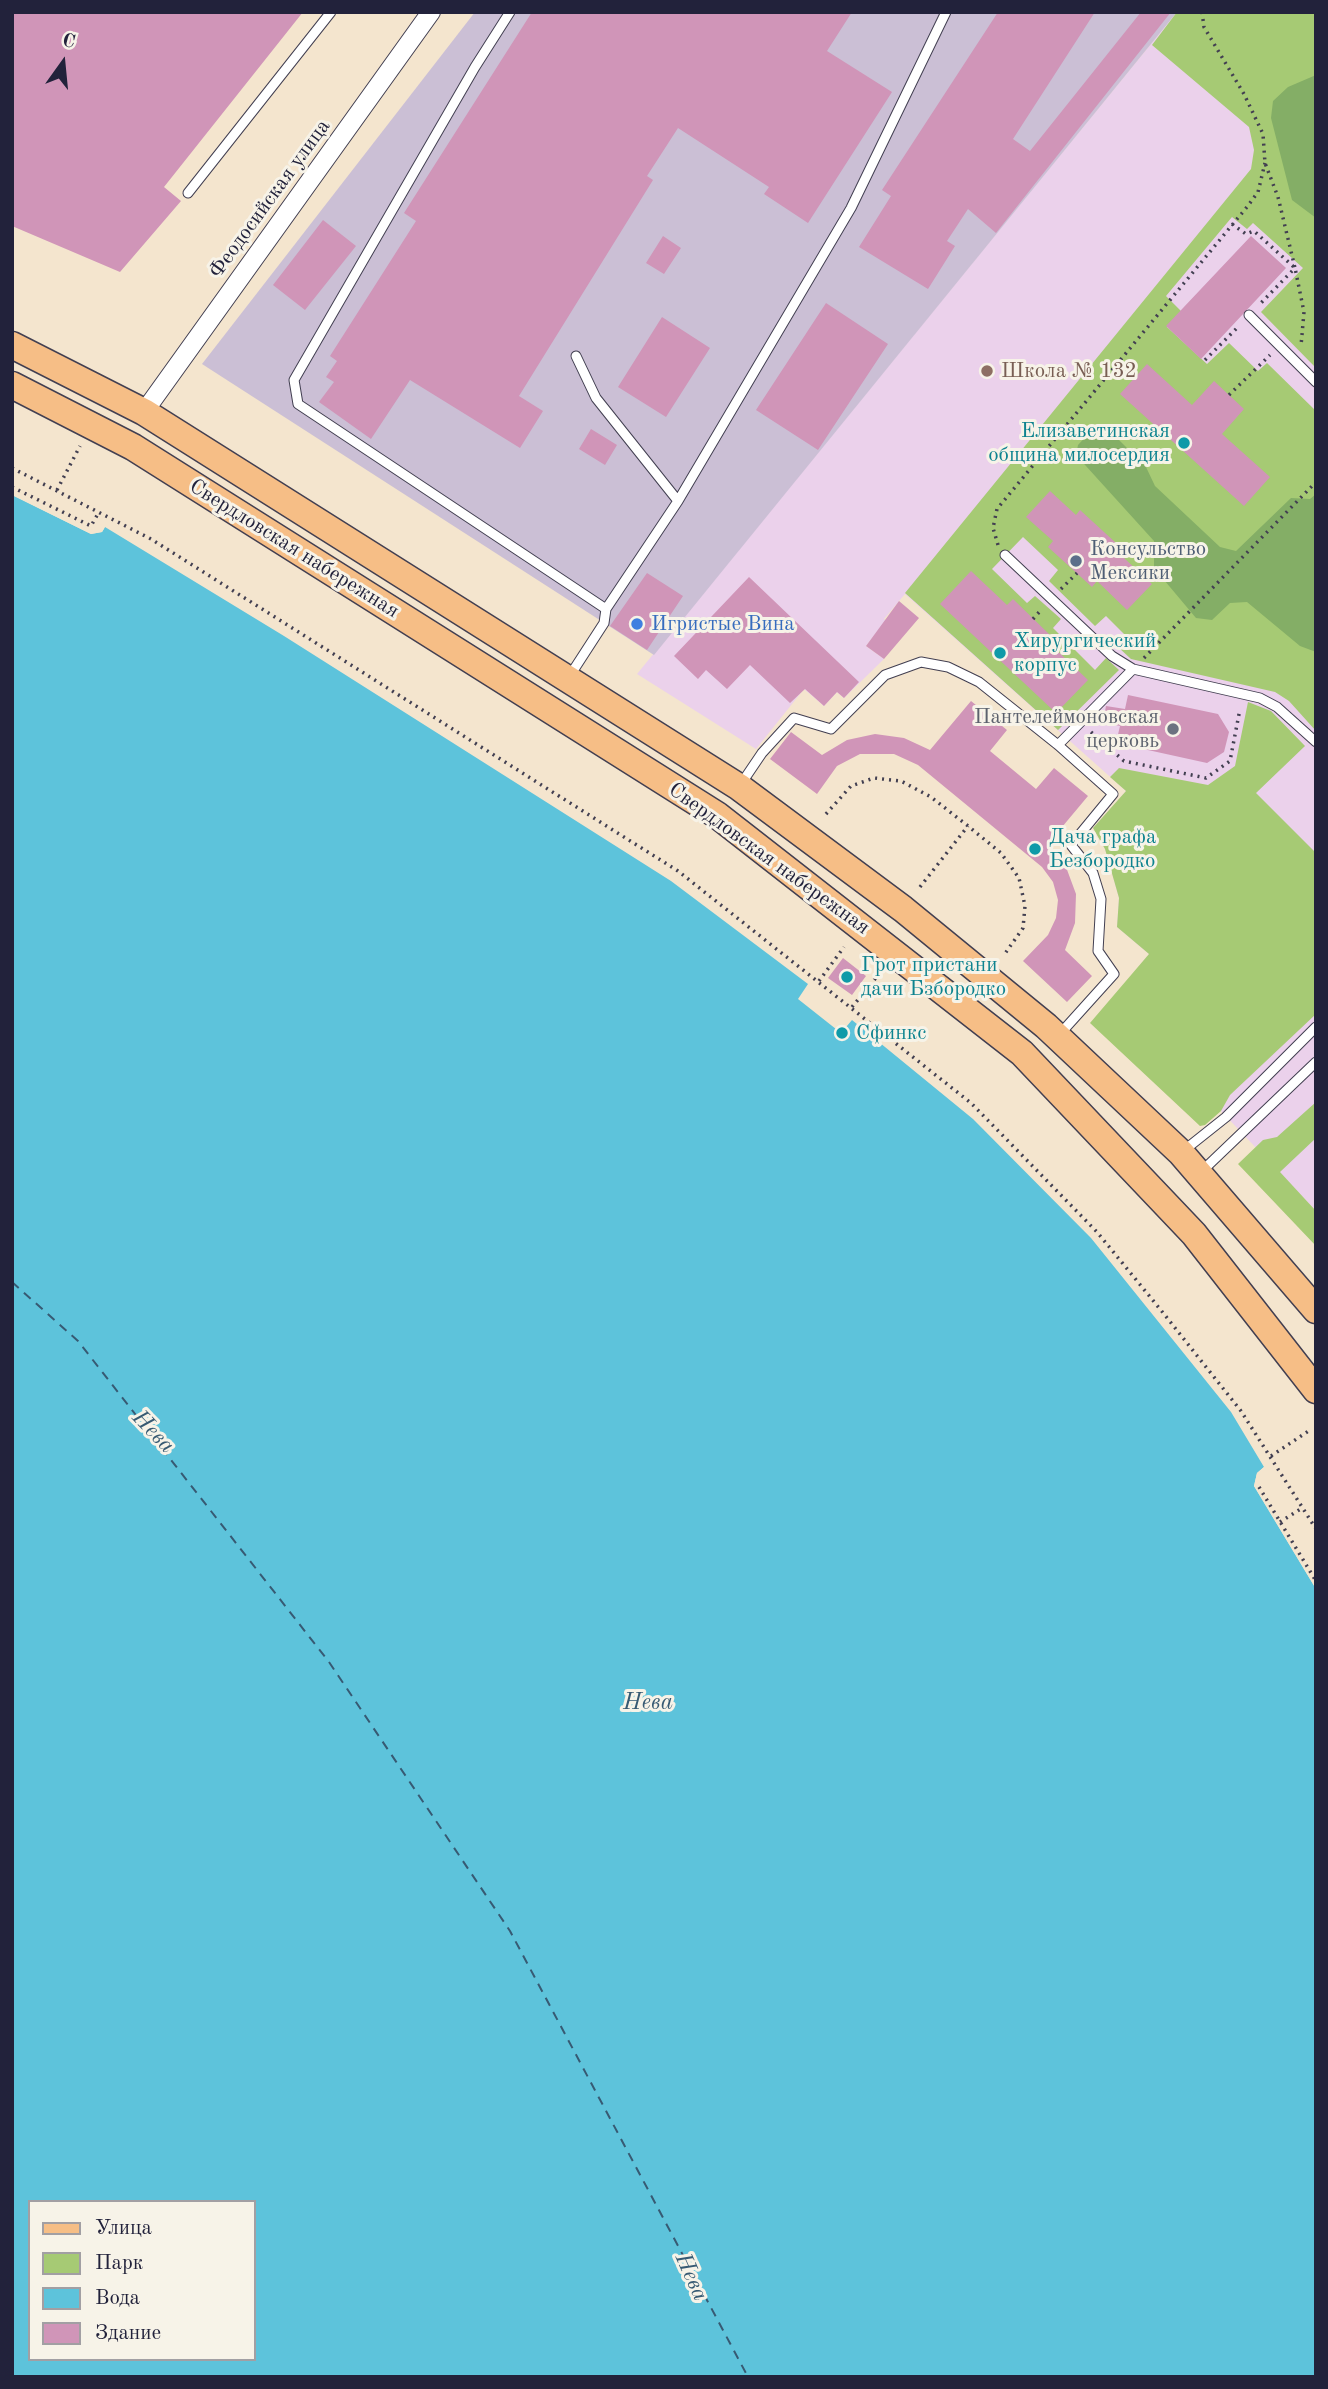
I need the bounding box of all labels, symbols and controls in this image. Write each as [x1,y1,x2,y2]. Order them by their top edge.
north arrow [28,28,98,98]
text: С [60,31,77,53]
street label: Феодосийская улица [204,115,336,283]
place label: Школа № 132 [1001,358,1137,384]
marker: Школа № 132 [979,363,995,379]
place label: Елизаветинская община милосердия [988,418,1170,468]
marker: Елизаветинская община милосердия [1176,435,1192,451]
street label: Свердловская набережная [184,474,404,624]
place label: Консульство Мексики [1090,536,1206,586]
marker: Консульство Мексики [1068,553,1084,569]
place label: Игристые Вина [651,611,795,637]
marker: Игристые Вина [629,616,645,632]
place label: Хирургический корпус [1014,628,1156,678]
marker: Хирургический корпус [992,645,1008,661]
place label: Пантелеймоновская церковь [974,704,1159,754]
marker: Пантелеймоновская церковь [1165,721,1181,737]
street label: Свердловская набережная [663,777,875,941]
place label: Дача графа Безбородко [1049,824,1156,874]
marker: Дача графа Безбородко [1027,841,1043,857]
place label: Грот пристани дачи Бзбородко [861,952,1006,1002]
marker: Грот пристани дачи Бзбородко [839,969,855,985]
place label: Сфинкс [856,1020,927,1046]
marker: Сфинкс [834,1025,850,1041]
water label: Нева [126,1404,180,1460]
water label: Нева [623,1689,673,1717]
legend [28,2200,256,2361]
text: Улица [95,2218,152,2239]
water label: Нева [668,2249,714,2305]
text: Парк [95,2253,143,2274]
text: Вода [95,2288,140,2309]
text: Здание [95,2323,161,2344]

